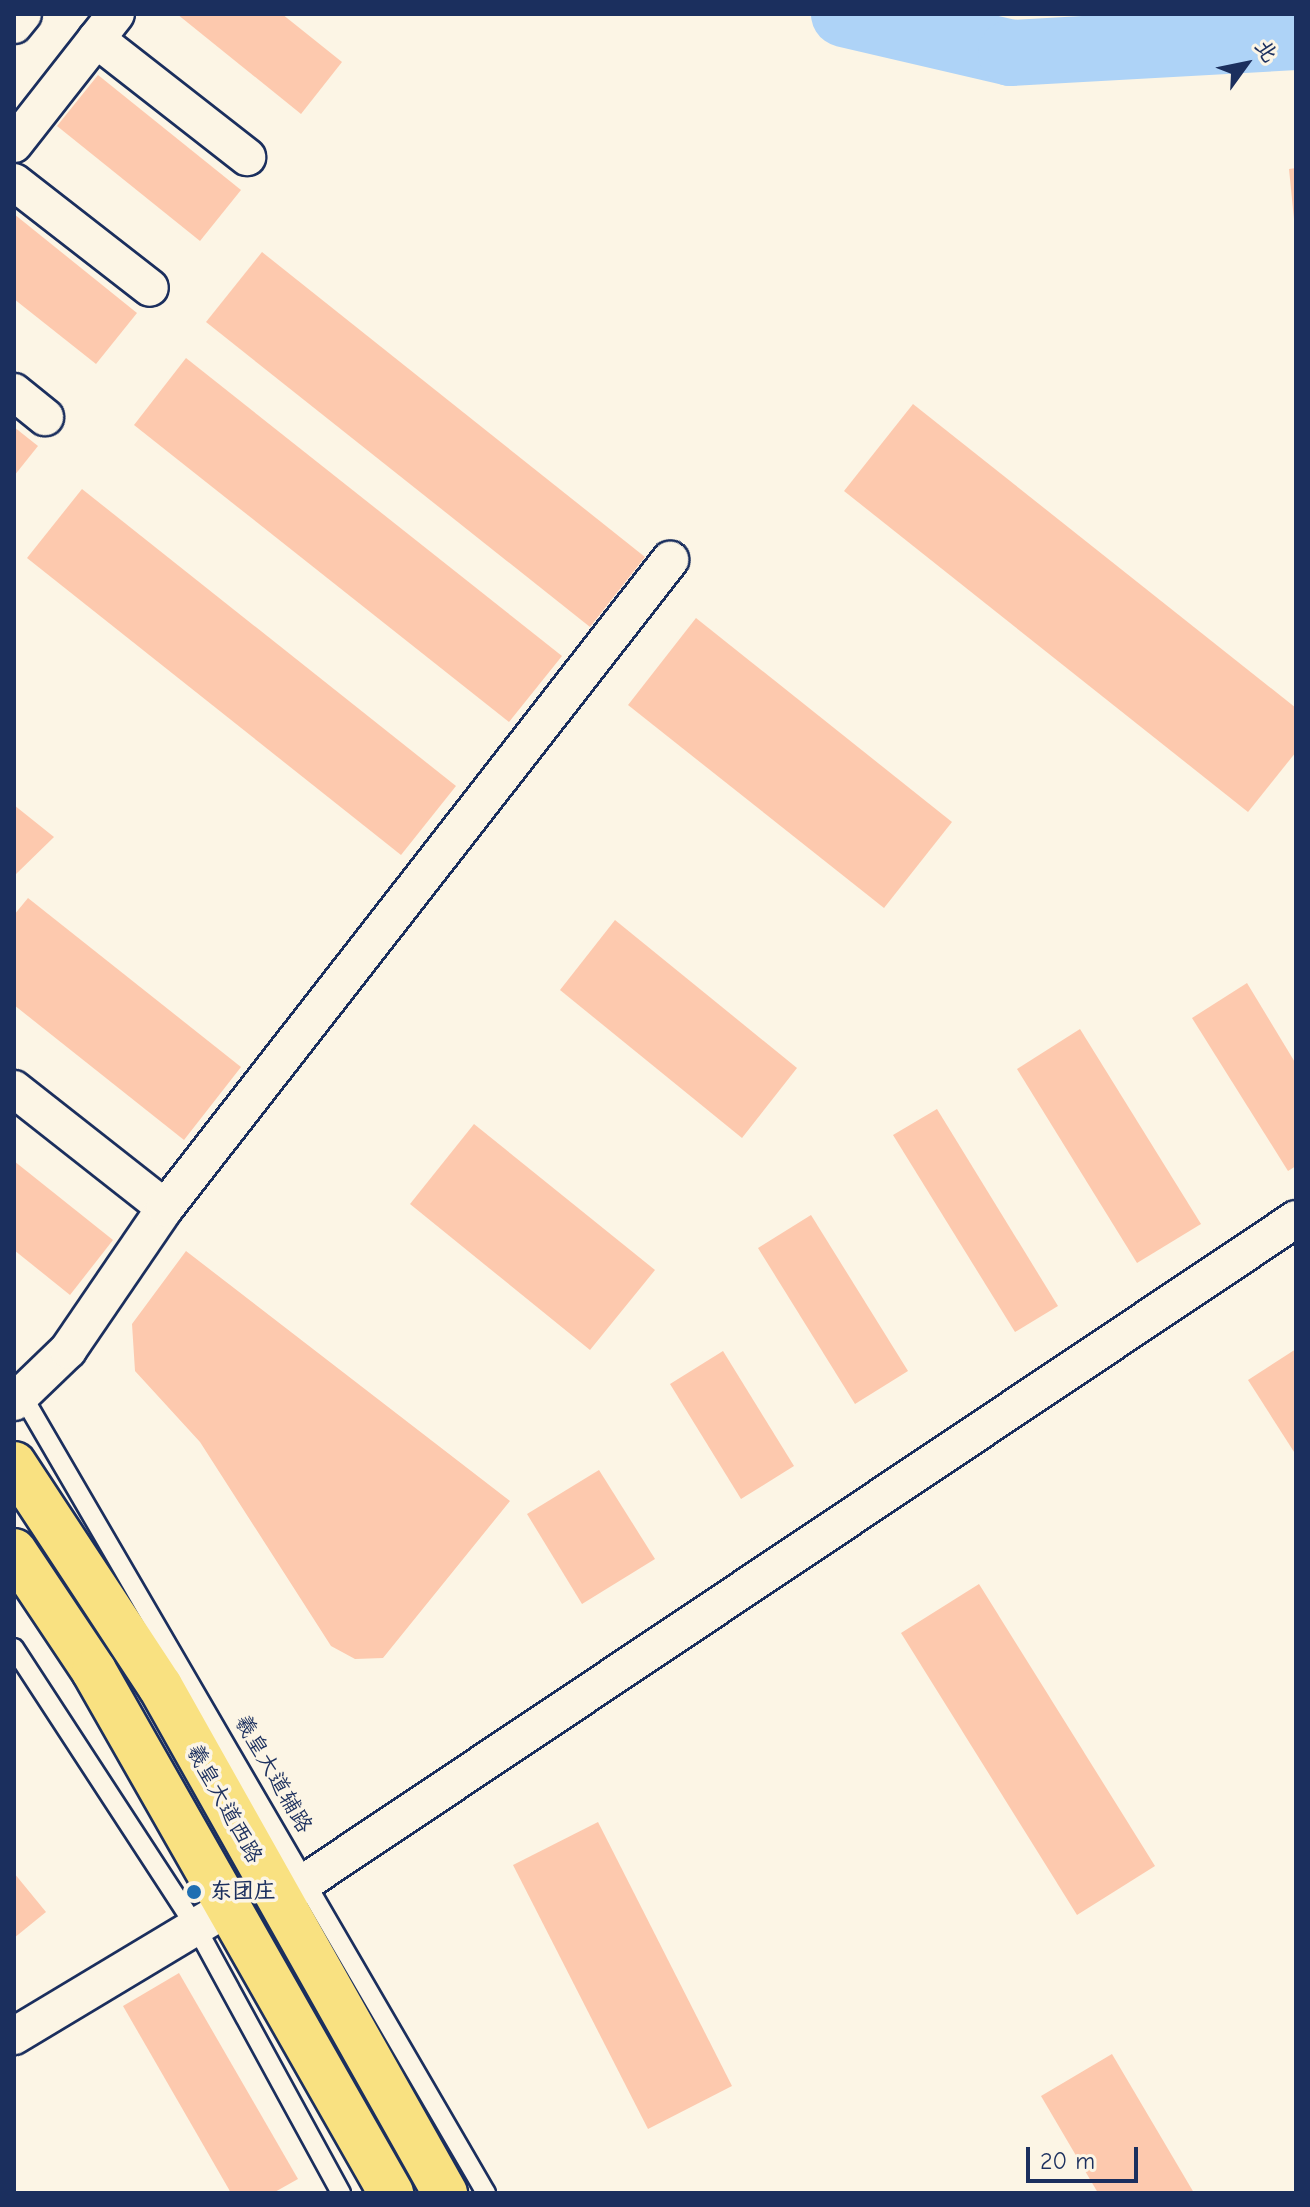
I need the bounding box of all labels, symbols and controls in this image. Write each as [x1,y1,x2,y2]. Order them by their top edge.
north arrow [1206,24,1286,104]
text: 北 [1249,35,1283,67]
street label: 羲皇大道辅路 [229,1710,317,1838]
street label: 羲皇大道西路 [180,1740,268,1868]
place label: 东团庄 [210,1879,276,1905]
marker: 东团庄 [185,1883,203,1901]
scale bar [1030,2131,1142,2181]
text: 20 m [1040,2147,1095,2175]

